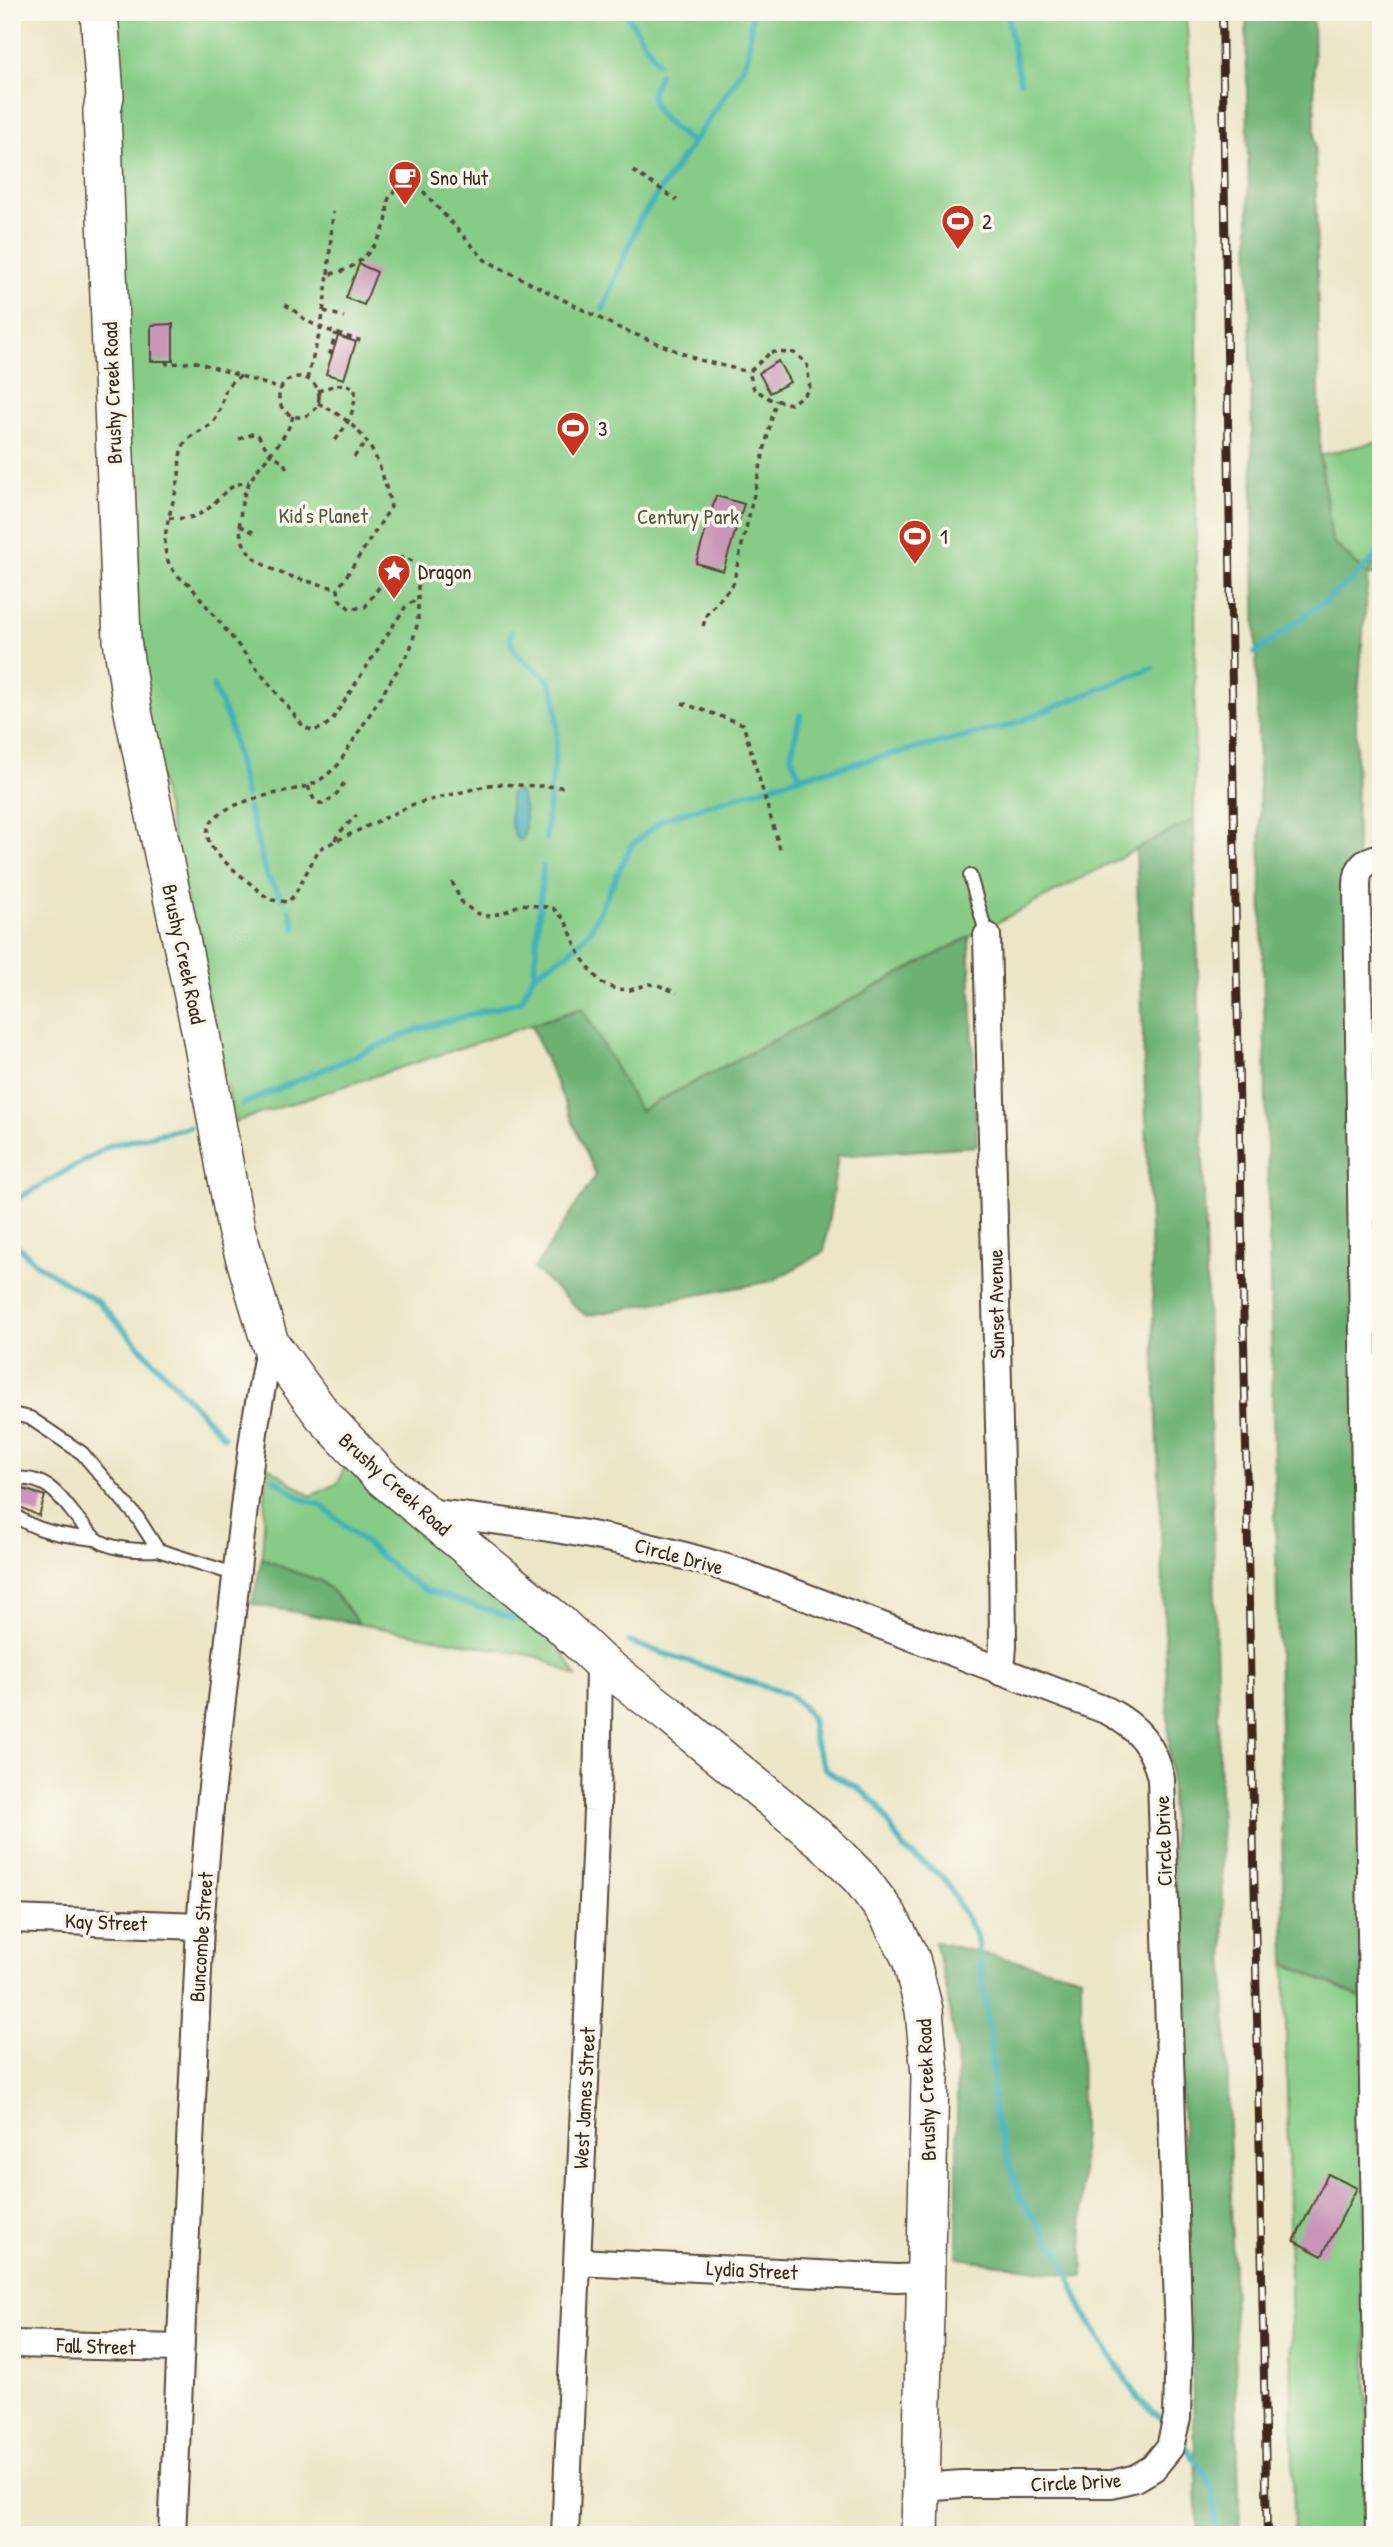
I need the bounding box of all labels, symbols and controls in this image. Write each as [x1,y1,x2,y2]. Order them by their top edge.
cafe icon: Sno Hut [386,158,424,207]
place label: Sno Hut [430,163,489,192]
sports icon: 2 [939,202,977,251]
place label: 2 [982,207,992,236]
street label: Brushy Creek Road [95,322,129,464]
sports icon: 3 [554,409,592,458]
place label: 3 [598,414,607,443]
park label: Kid's Planet [278,501,368,530]
park label: Century Park [637,502,739,531]
sports icon: 1 [896,517,934,566]
place label: 1 [940,522,948,551]
place icon: Dragon [375,552,413,601]
place label: Dragon [418,557,472,586]
street label: Brushy Creek Road [155,882,213,1026]
street label: Sunset Avenue [981,1249,1011,1359]
street label: Brushy Creek Road [333,1426,457,1542]
street label: Circle Drive [631,1530,727,1582]
street label: Circle Drive [1147,1795,1179,1887]
street label: Buncombe Street [182,1870,220,2003]
street label: Kay Street [65,1906,148,1938]
street label: Brushy Creek Road [909,2019,943,2161]
street label: West James Street [566,2026,602,2170]
street label: Lydia Street [706,2253,799,2287]
street label: Fall Street [55,2330,137,2362]
street label: Circle Drive [1030,2465,1122,2499]

